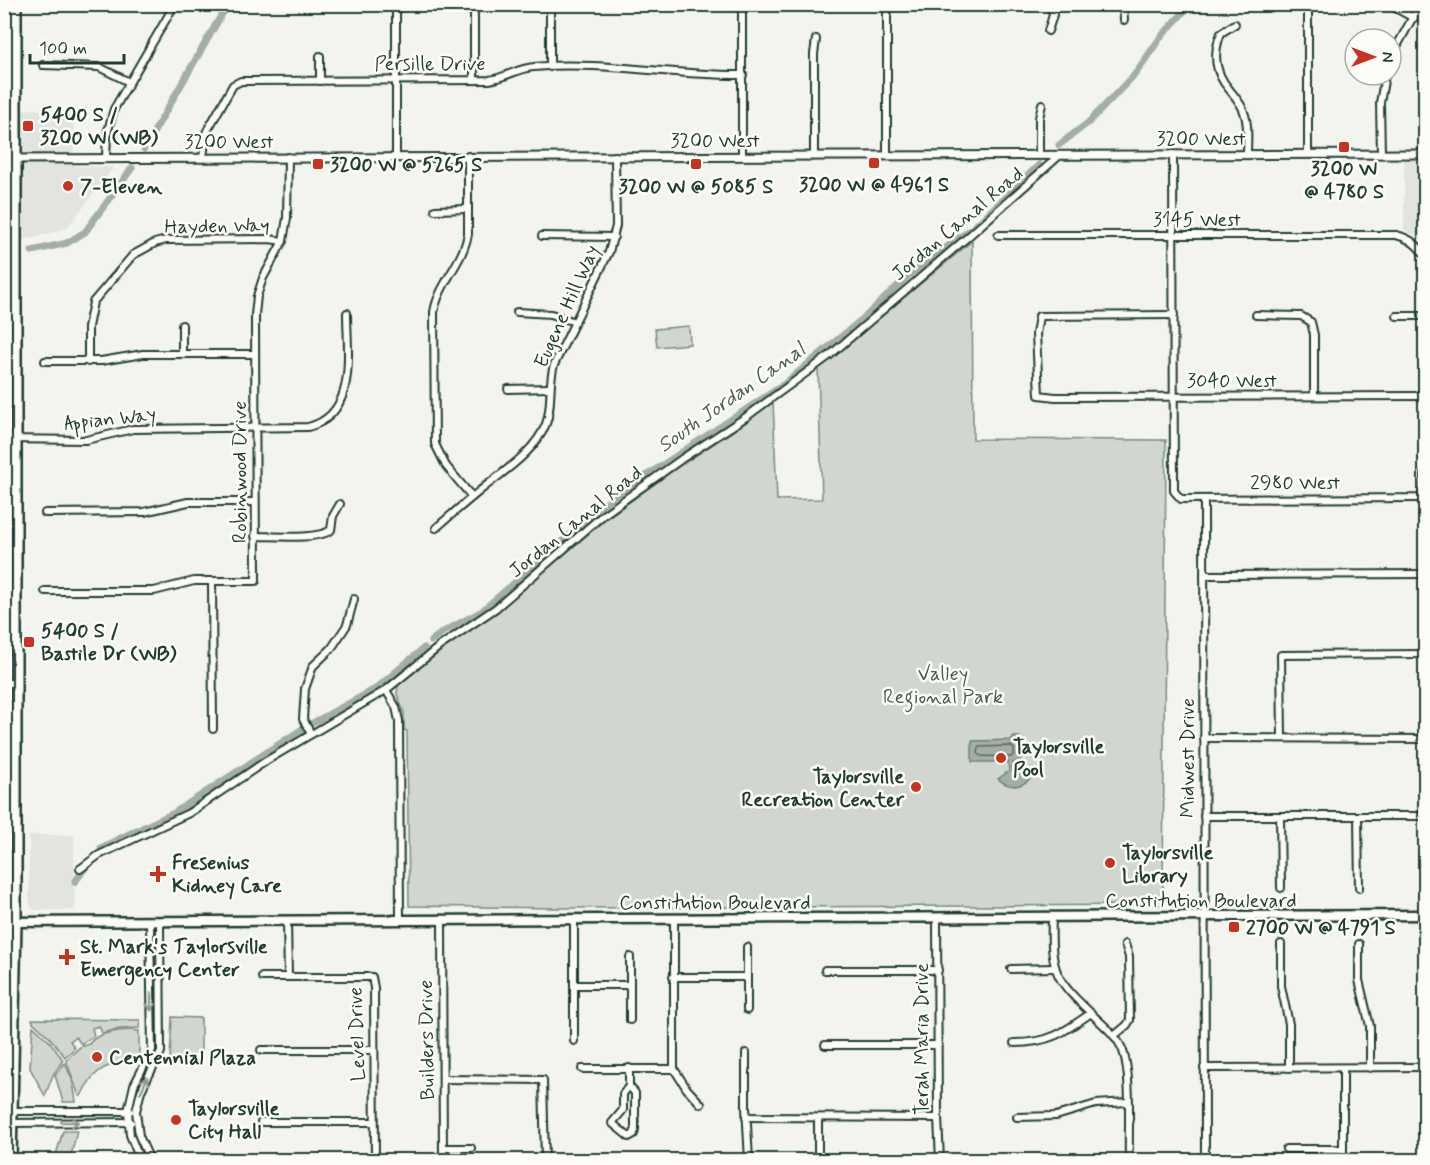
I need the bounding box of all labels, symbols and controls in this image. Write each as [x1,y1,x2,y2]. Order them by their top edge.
scale bar [30,27,124,65]
north arrow [1343,27,1403,87]
text: 100 m [39,37,87,61]
street label: Persille Drive [374,51,486,78]
text: N [1376,52,1397,62]
place label: 5400 S / 3200 W (WB) [40,102,159,152]
marker: 5400 S / 3200 W (WB) [21,119,35,133]
street label: 3200 West [1156,126,1246,153]
street label: 3200 West [670,128,760,155]
street label: 3200 West [184,129,274,156]
marker: 3200 W @ 4780 S [1337,140,1351,154]
place label: 3200 W @ 5265 S [330,152,482,179]
marker: 3200 W @ 4961 S [867,156,881,170]
place label: 3200 W @ 4780 S [1304,156,1384,206]
marker: 3200 W @ 5265 S [311,157,325,171]
marker: 3200 W @ 5085 S [689,157,703,171]
street label: Jordan Canal Road [886,161,1030,287]
place label: 3200 W @ 4961 S [799,172,949,199]
place label: 7-Eleven [80,174,163,201]
place label: 3200 W @ 5085 S [619,174,773,201]
marker: 7-Eleven [61,179,75,193]
street label: 3145 West [1153,207,1241,234]
street label: Hayden Way [164,212,270,241]
street label: Eugene Hill Way [528,241,607,372]
water label: South Jordan Canal [652,335,813,459]
street label: 3040 West [1187,368,1277,395]
street label: Appian Way [63,401,158,439]
street label: Robinwood Drive [227,401,254,543]
street label: Jordan Canal Road [503,460,648,584]
street label: 2980 West [1250,470,1340,497]
place label: 5400 S / Bastile Dr (WB) [41,618,177,668]
marker: 5400 S / Bastile Dr (WB) [22,635,36,649]
park label: Valley Regional Park [883,661,1003,713]
street label: Midwest Drive [1175,698,1202,818]
place label: Taylorsville Pool [1013,734,1105,784]
marker: Taylorsville Pool [994,751,1008,765]
place label: Taylorsville Recreation Center [742,764,905,814]
marker: Taylorsville Recreation Center [909,780,923,794]
place label: Taylorsville Library [1122,840,1214,890]
place label: Fresenius Kidney Care [172,850,282,900]
marker: Taylorsville Library [1103,856,1117,870]
marker: Fresenius Kidney Care [149,865,167,883]
street label: Constitution Boulevard [1105,888,1297,915]
street label: Constitution Boulevard [619,890,811,917]
place label: 2700 W @ 4791 S [1246,915,1396,942]
marker: 2700 W @ 4791 S [1227,920,1241,934]
place label: St. Mark's Taylorsville Emergency Center [80,934,268,986]
marker: St. Mark's Taylorsville Emergency Center [58,948,76,966]
street label: Terah Maria Drive [909,963,936,1115]
street label: Builders Drive [413,980,442,1100]
street label: Level Drive [342,986,373,1082]
one-way arrow [145,992,157,1012]
place label: Centennial Plaza [109,1045,256,1072]
marker: Centennial Plaza [90,1050,104,1064]
one-way arrow [139,1077,151,1095]
place label: Taylorsville City Hall [188,1096,280,1146]
marker: Taylorsville City Hall [169,1113,183,1127]
one-way arrow [59,1116,79,1128]

